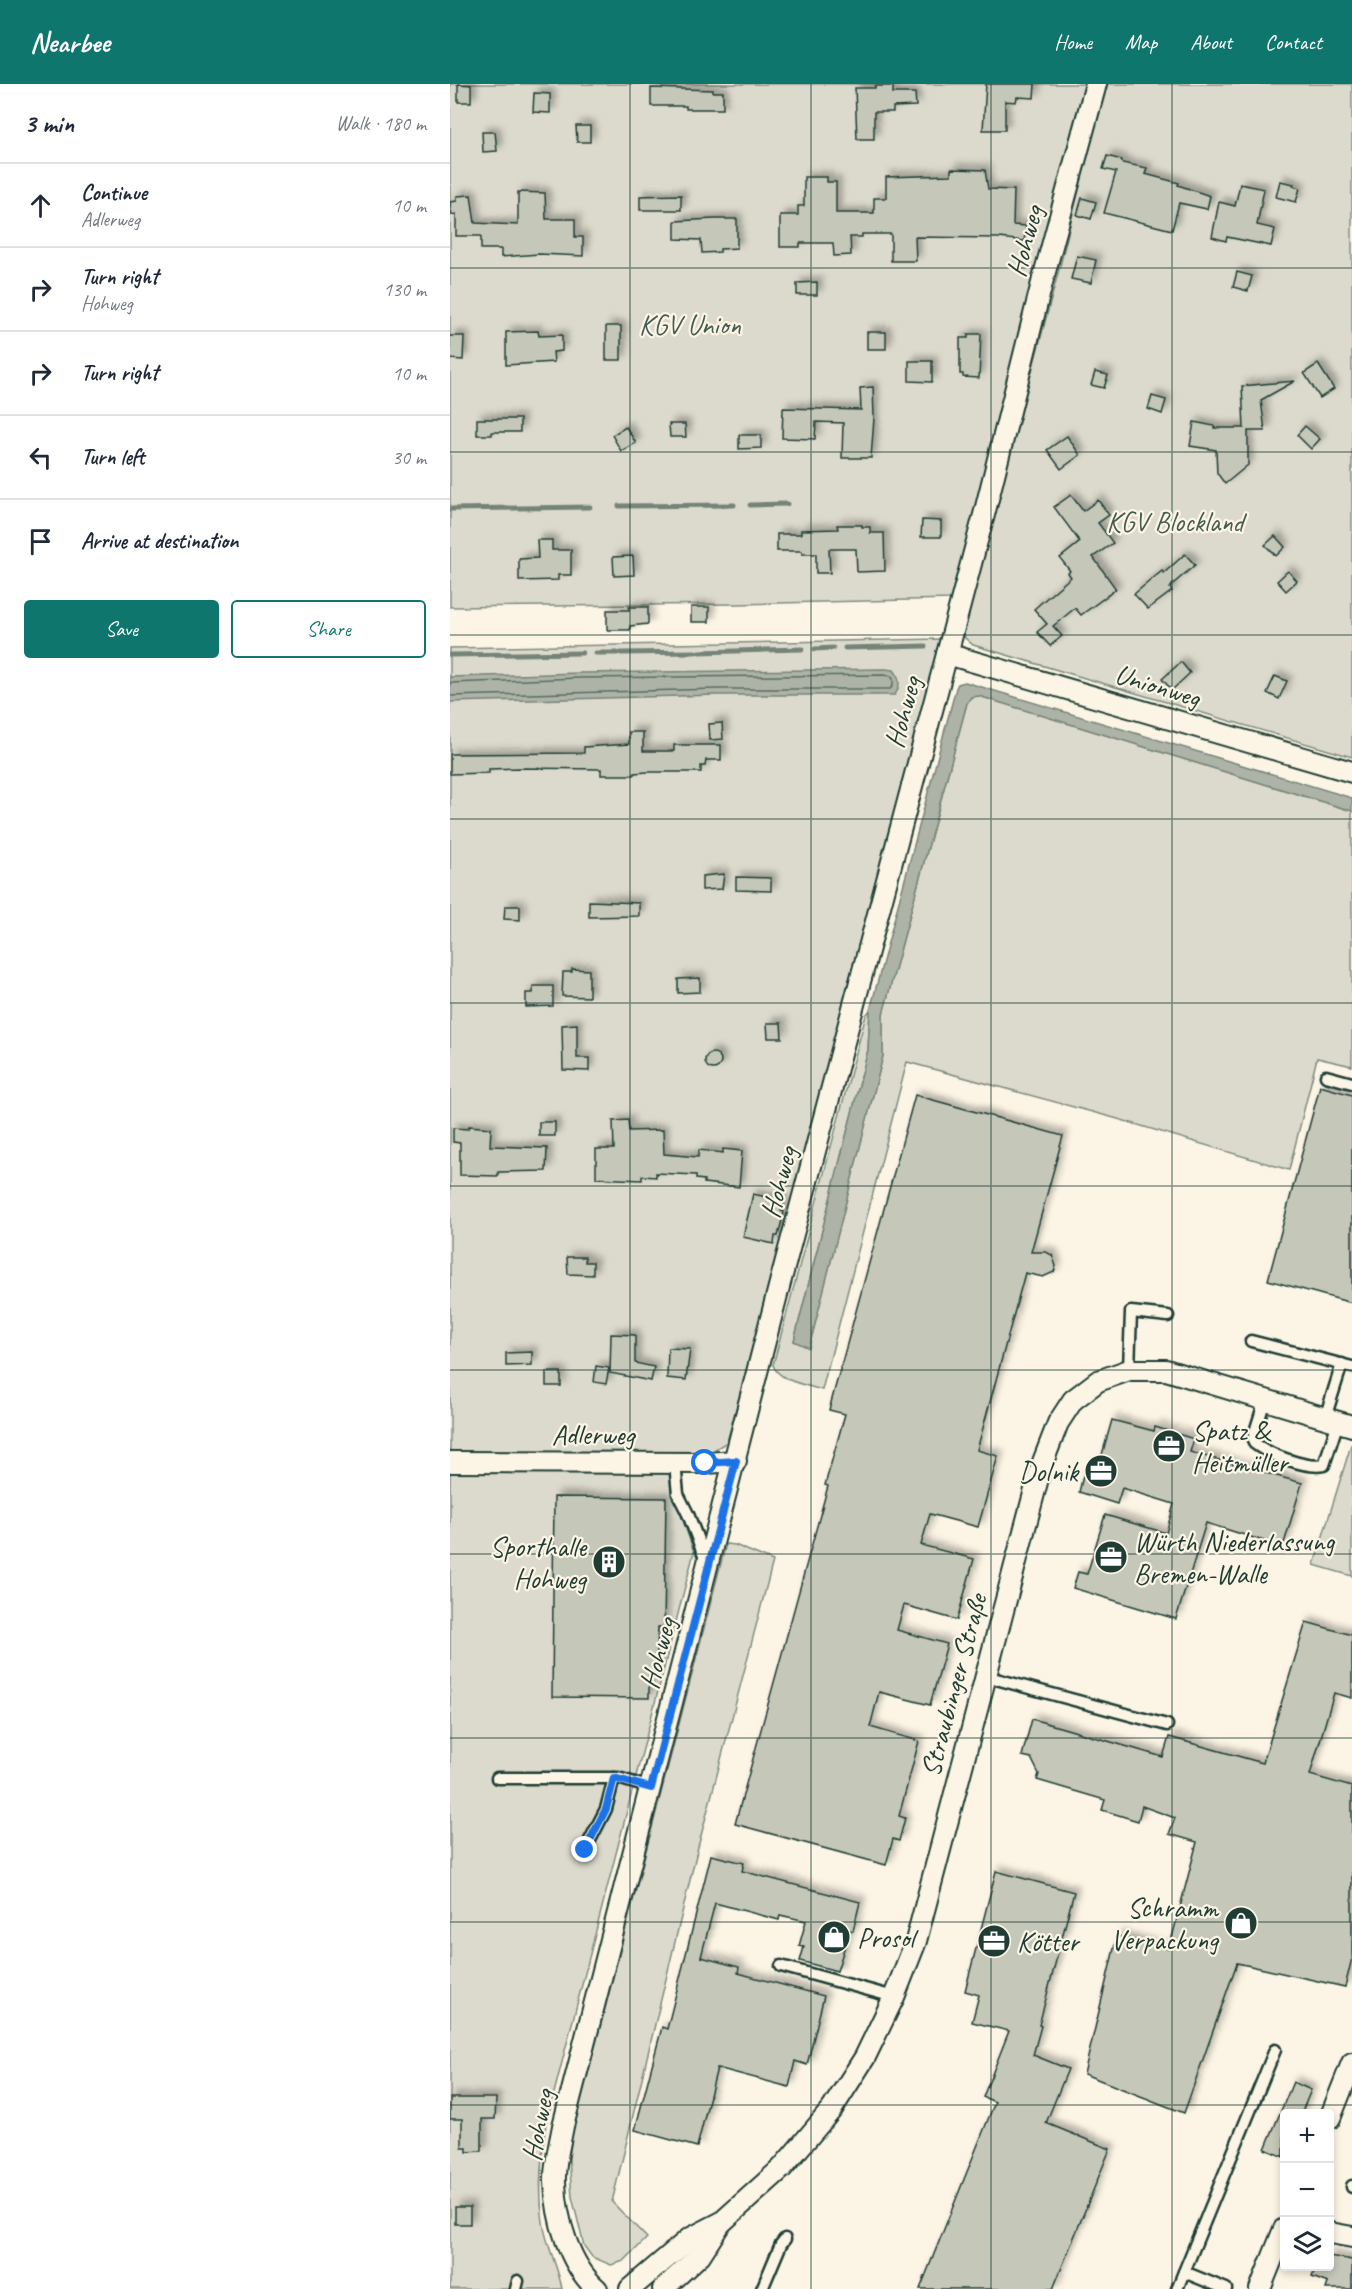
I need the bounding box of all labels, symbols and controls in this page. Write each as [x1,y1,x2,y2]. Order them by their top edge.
text: Nearbee [30,25,110,60]
text: Home [1054,29,1092,55]
text: Map [1125,29,1157,55]
text: About [1190,29,1232,55]
text: Contact [1265,29,1322,55]
text: 3 min [24,107,74,140]
text: Walk · 180 m [336,111,426,136]
text: Continue [81,179,147,207]
icon: ahead [24,189,57,222]
text: 10 m [392,193,426,218]
street label: Hohweg [998,200,1051,281]
text: Adlerweg [81,207,140,232]
text: Turn right [81,263,158,291]
icon: right [24,273,57,306]
text: 130 m [383,277,426,302]
text: Hohweg [81,291,133,316]
park label: KGV Union [639,307,741,342]
icon: right [24,357,57,390]
text: Turn right [81,359,158,387]
text: 10 m [392,361,426,386]
icon: left [24,441,57,474]
text: Turn left [81,443,145,471]
text: 30 m [392,445,426,470]
park label: KGV Blockland [1106,504,1248,539]
icon: arrive [24,525,57,558]
text: Arrive at destination [81,527,238,555]
button: Save [24,600,219,658]
button: Share [231,600,426,658]
street label: Unionweg [1111,656,1206,715]
street label: Hohweg [876,671,929,752]
street label: Hohweg [752,1141,805,1222]
place label: Spatz & Heitmüller [1192,1413,1289,1480]
street label: Adlerweg [552,1417,636,1452]
office icon: Spatz & Heitmüller [1151,1428,1187,1464]
route start [691,1449,717,1475]
office icon: Dolnik [1083,1453,1119,1489]
place label: Dolnik [1019,1454,1080,1489]
place label: Würth Niederlassung Bremen-Walle [1134,1524,1335,1591]
place label: Sporthalle Hohweg [490,1529,588,1596]
office icon: Würth Niederlassung Bremen-Walle [1093,1539,1129,1575]
building icon: Sporthalle Hohweg [591,1544,627,1580]
street label: Straubinger Straße [912,1588,995,1780]
street label: Hohweg [631,1612,684,1693]
route end [571,1836,597,1862]
place label: Schramm Verpackung [1111,1890,1220,1957]
shop icon: Schramm Verpackung [1223,1905,1259,1941]
shop icon: Prosol [816,1919,852,1955]
place label: Prosol [857,1920,919,1955]
office icon: Kötter [976,1923,1012,1959]
place label: Kötter [1017,1924,1080,1959]
street label: Hohweg [513,2084,562,2164]
map controls [1280,2109,1334,2271]
button: + [1280,2109,1334,2163]
button: − [1280,2163,1334,2217]
button: layers [1280,2217,1334,2271]

